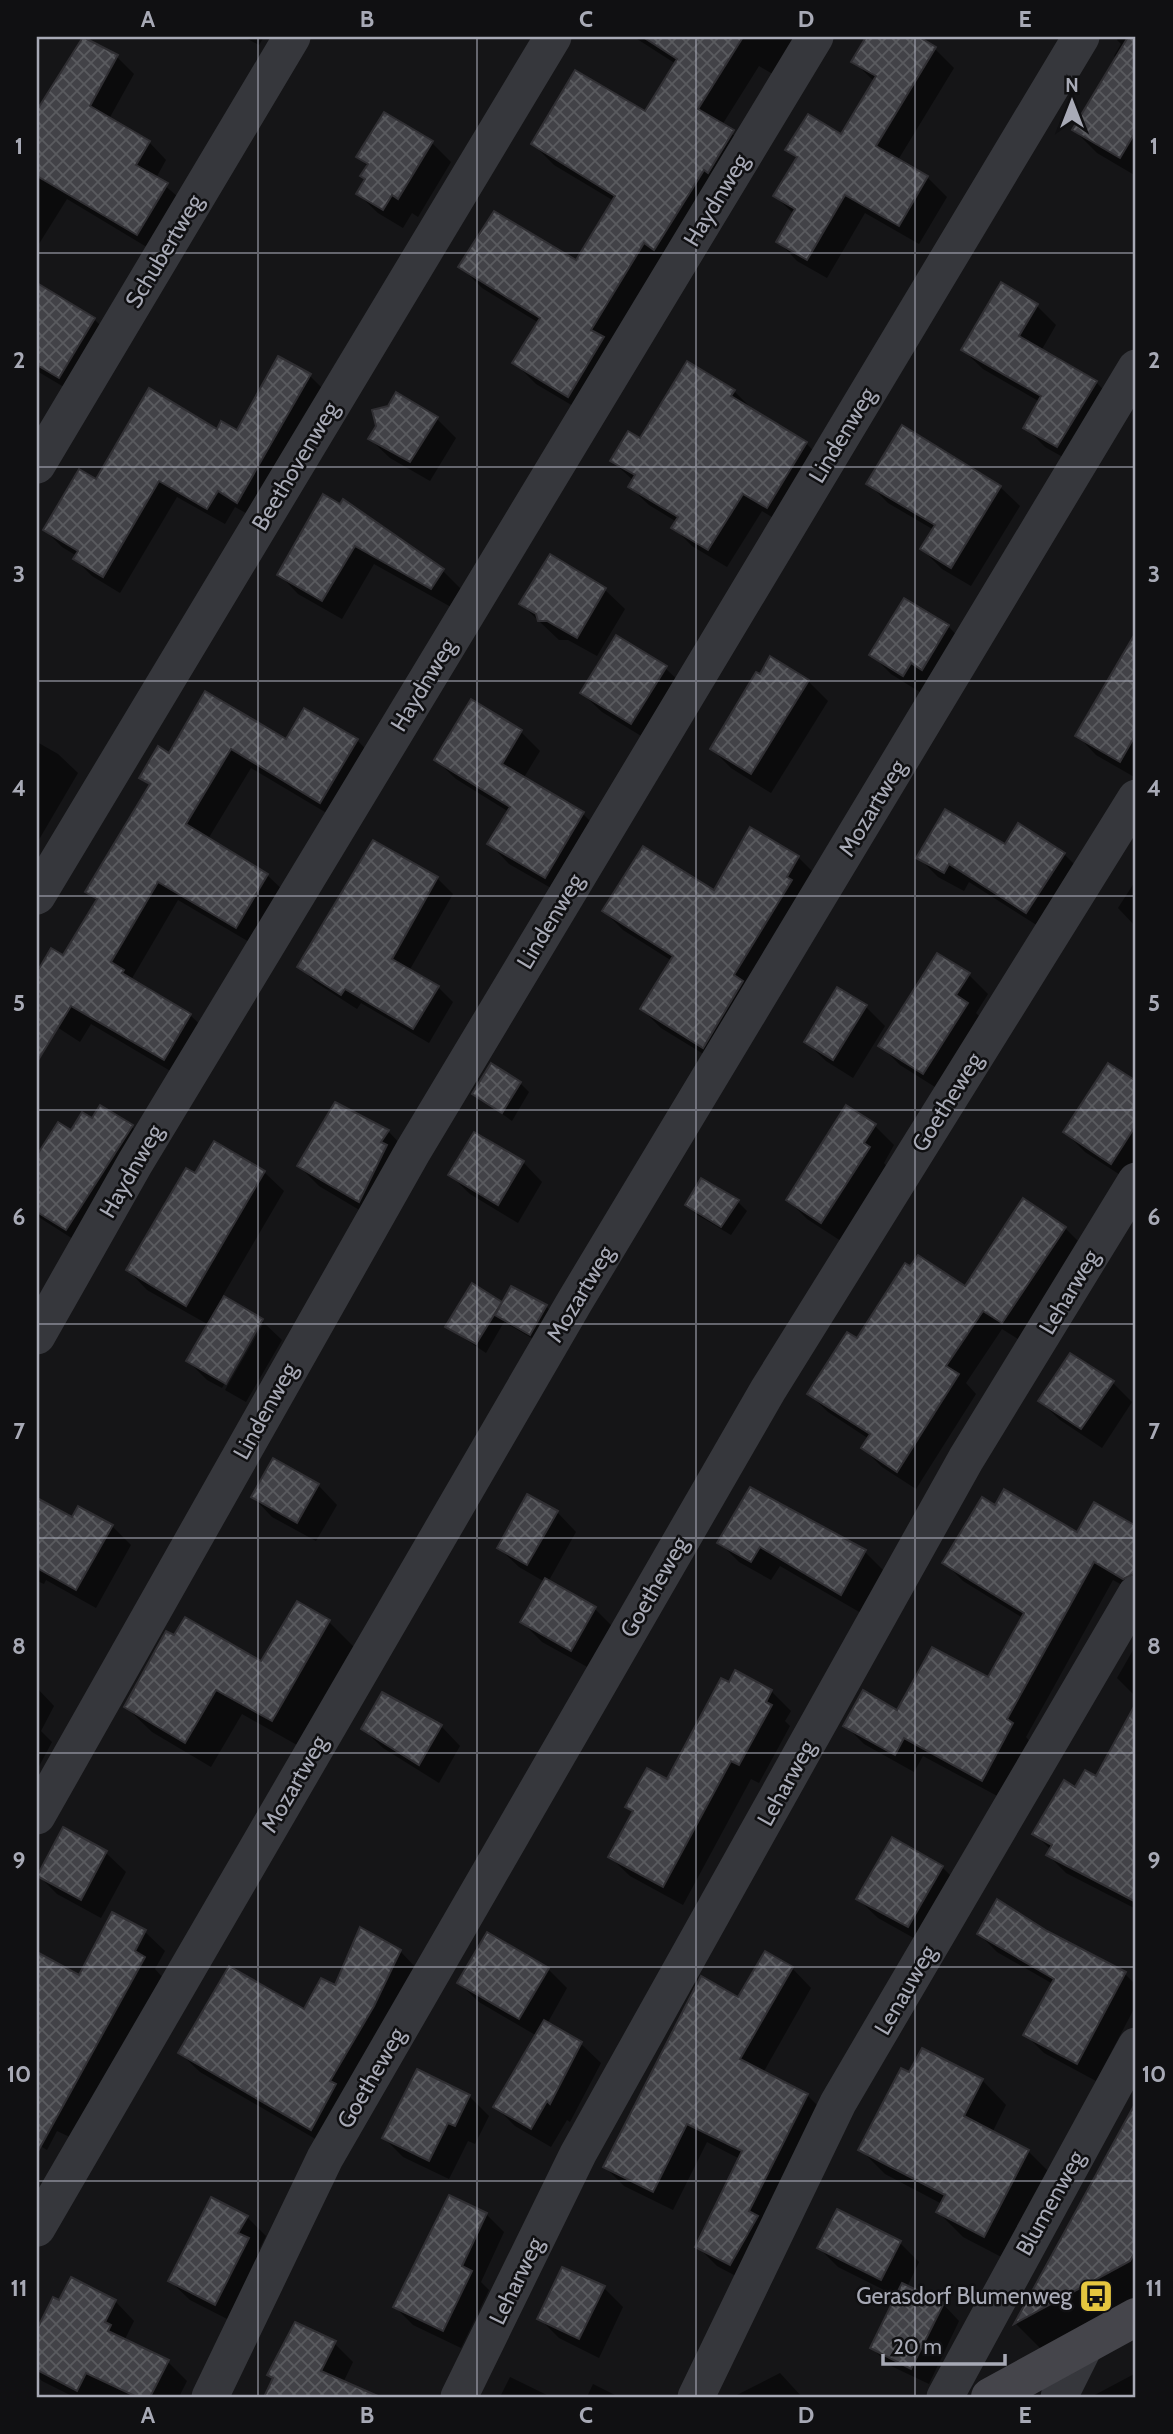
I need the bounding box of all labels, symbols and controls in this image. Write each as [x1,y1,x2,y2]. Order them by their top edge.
text: A [141,5,156,33]
text: B [360,5,374,33]
text: C [579,5,593,33]
text: D [798,5,814,33]
text: E [1018,5,1032,33]
north arrow [1036,66,1106,136]
text: N [1065,74,1079,97]
text: 1 [15,132,23,160]
text: 1 [1150,132,1158,160]
street label: Haydnweg [677,148,755,251]
street label: Schubertweg [119,189,209,313]
text: 2 [13,346,25,374]
text: 2 [1148,346,1160,374]
street label: Lindenweg [803,382,882,488]
street label: Beethovenweg [246,396,345,535]
text: 3 [13,560,25,588]
text: 3 [1148,560,1160,588]
street label: Haydnweg [384,633,462,736]
street label: Mozartweg [832,754,912,861]
text: 4 [12,774,26,802]
text: 4 [1147,774,1161,802]
street label: Lindenweg [511,868,590,974]
text: 5 [13,989,25,1017]
text: 5 [1148,989,1160,1017]
street label: Goetheweg [906,1047,989,1157]
street label: Haydnweg [93,1119,169,1223]
text: 6 [13,1203,25,1231]
text: 6 [1148,1203,1160,1231]
street label: Mozartweg [540,1240,620,1347]
street label: Leharweg [1033,1244,1105,1339]
street label: Lindenweg [227,1357,303,1464]
text: 7 [13,1417,25,1445]
text: 7 [1148,1417,1160,1445]
street label: Goetheweg [614,1531,694,1642]
text: 8 [12,1632,26,1660]
text: 8 [1147,1632,1161,1660]
street label: Mozartweg [255,1730,333,1838]
street label: Leharweg [751,1735,821,1831]
text: 9 [13,1846,25,1874]
text: 9 [1148,1846,1160,1874]
street label: Lenauweg [868,1940,942,2040]
street label: Goetheweg [331,2022,411,2133]
text: 10 [7,2060,31,2088]
text: 10 [1142,2060,1166,2088]
street label: Blumenweg [1010,2145,1091,2260]
street label: Leharweg [483,2232,549,2329]
text: 11 [11,2274,27,2302]
text: 11 [1146,2274,1162,2302]
bus stop icon: Gerasdorf Blumenweg [1077,2277,1115,2315]
place label: Gerasdorf Blumenweg [856,2282,1073,2310]
scale bar [883,2322,1005,2366]
text: 20 m [893,2334,942,2359]
text: A [141,2401,156,2429]
text: B [360,2401,374,2429]
text: C [579,2401,593,2429]
text: D [798,2401,814,2429]
text: E [1018,2401,1032,2429]

